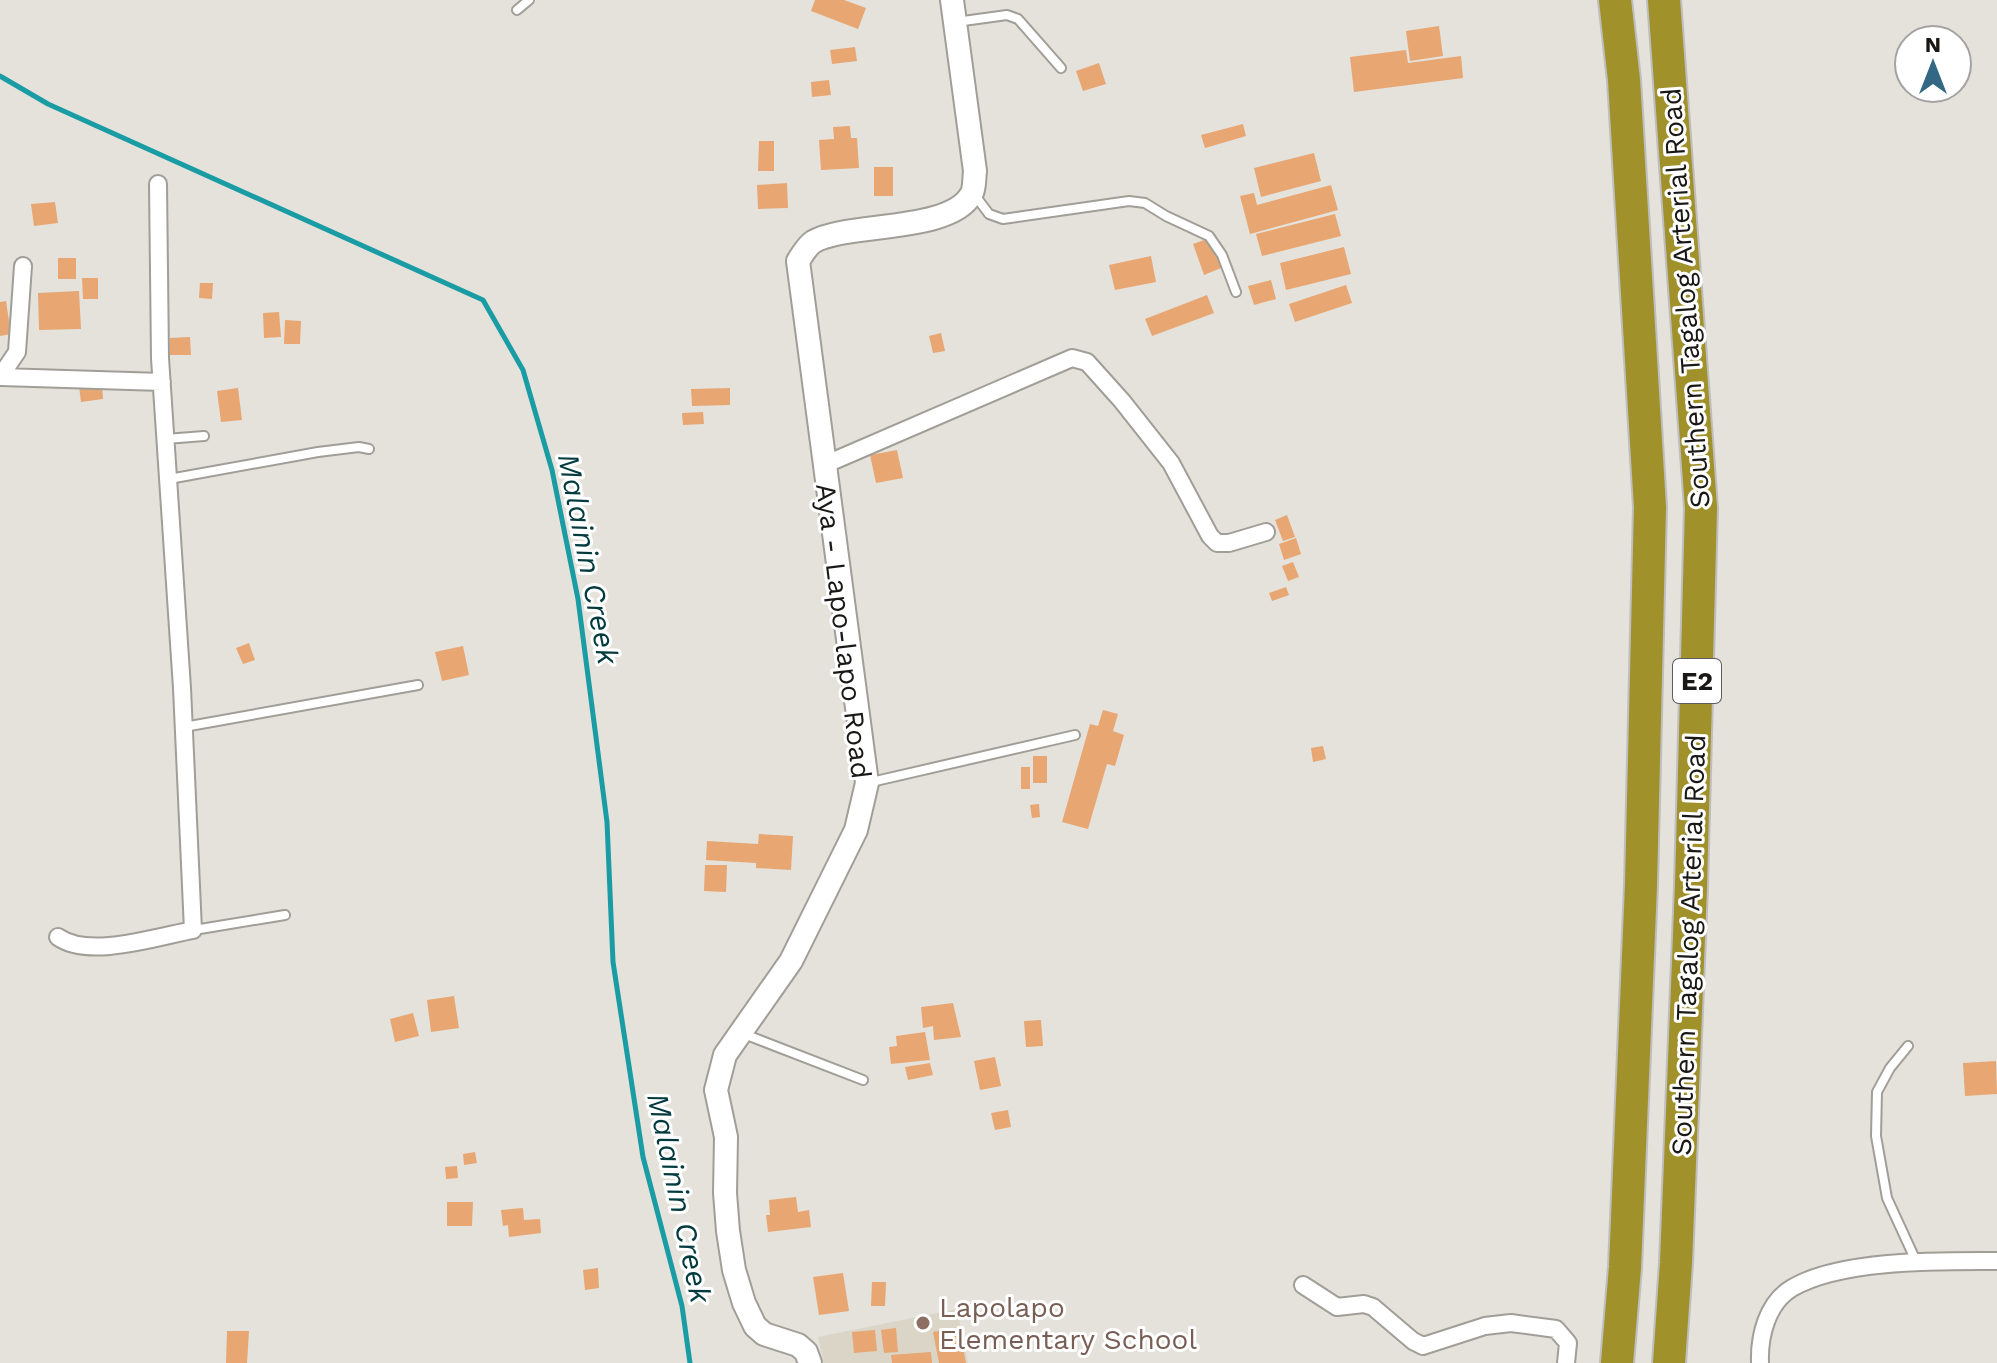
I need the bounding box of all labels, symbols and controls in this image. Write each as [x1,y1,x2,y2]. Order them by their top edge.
north arrow [1893,24,1973,104]
text: N [1925,32,1941,57]
street label: Southern Tagalog Arterial Road [1654,87,1717,509]
water label: Malainin Creek [551,451,626,669]
street label: Aya - Lapo-lapo Road [809,481,878,781]
road number: E2 [1673,659,1721,703]
street label: Southern Tagalog Arterial Road [1665,734,1712,1156]
water label: Malainin Creek [640,1090,719,1308]
place label: Lapolapo Elementary School [939,1291,1197,1356]
marker: Lapolapo Elementary School [914,1314,932,1332]

